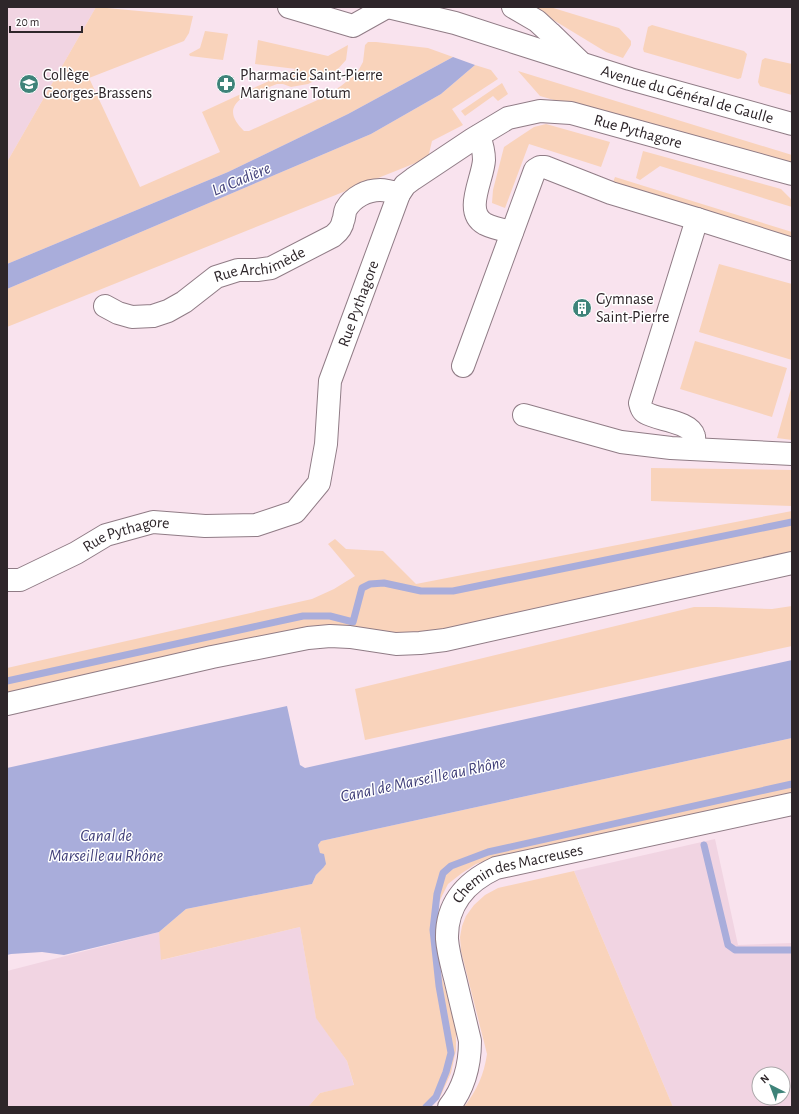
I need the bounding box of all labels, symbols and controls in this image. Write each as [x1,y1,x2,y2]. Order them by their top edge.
scale bar [10,8,82,34]
text: 20 m [16,16,39,28]
street label: Avenue du Général de Gaulle [599,62,775,126]
place label: Collège Georges-Brassens [43,67,152,101]
place label: Pharmacie Saint-Pierre Marignane Totum [240,67,383,101]
school or university icon: Collège Georges-Brassens [18,73,40,95]
pharmacy icon: Pharmacie Saint-Pierre Marignane Totum [215,73,237,95]
street label: Rue Pythagore [592,112,684,151]
water label: La Cadière [209,159,273,199]
street label: Rue Archimède [212,244,308,285]
street label: Rue Pythagore [335,258,382,349]
place label: Gymnase Saint-Pierre [596,291,669,325]
building icon: Gymnase Saint-Pierre [571,297,593,319]
street label: Rue Pythagore [80,514,170,555]
water label: Canal de Marseille au Rhône [339,753,507,805]
water label: Canal de Marseille au Rhône [49,827,163,864]
street label: Chemin des Macreuses [449,841,584,906]
north arrow [751,1066,791,1106]
text: N [758,1072,771,1086]

